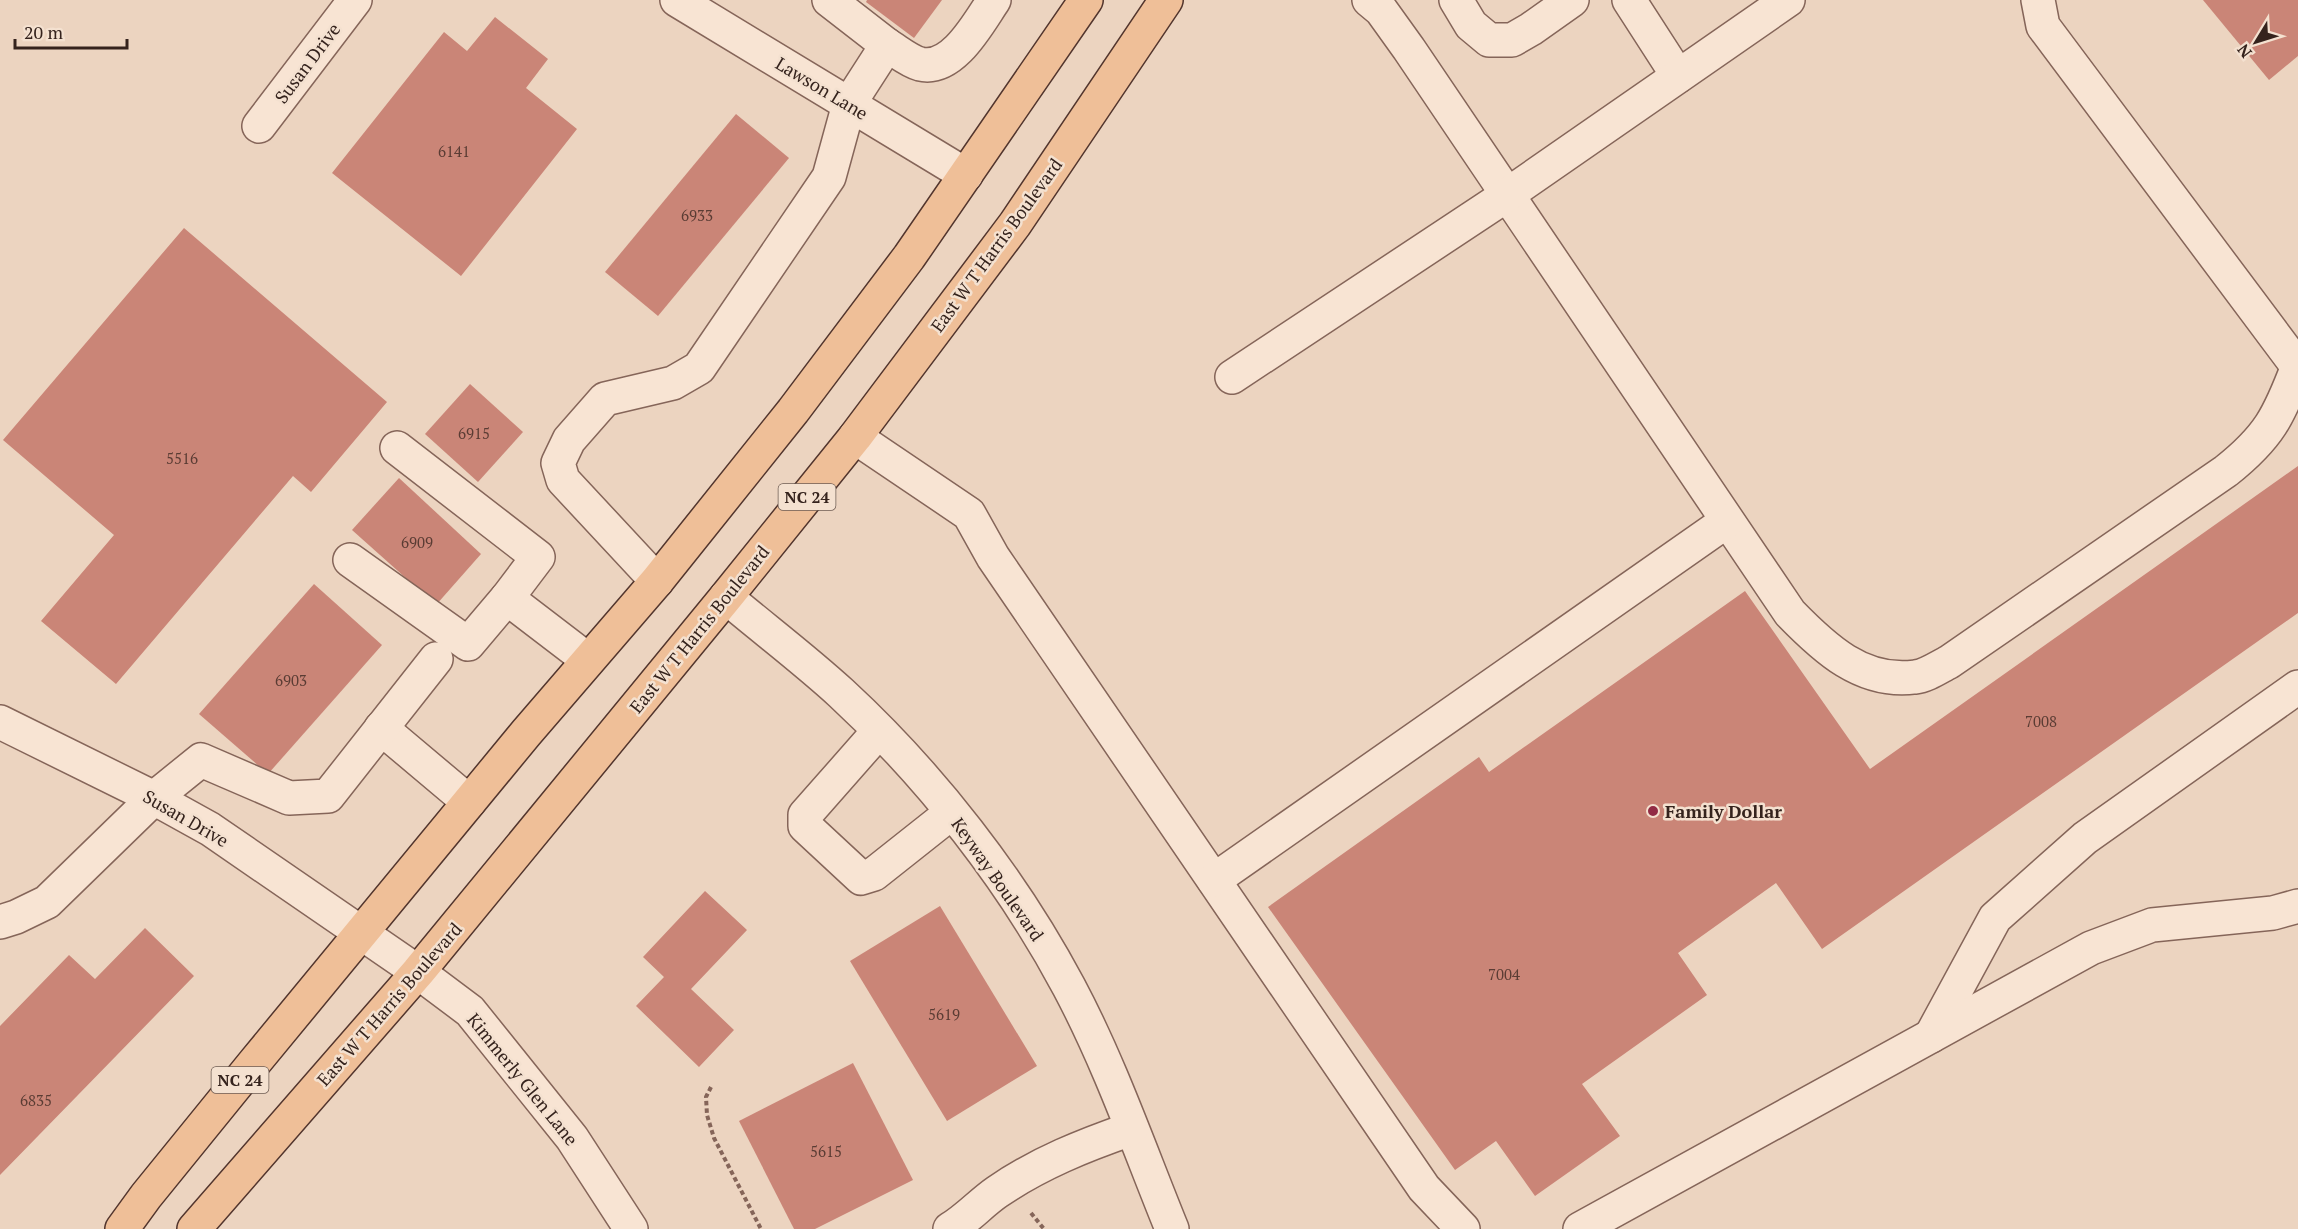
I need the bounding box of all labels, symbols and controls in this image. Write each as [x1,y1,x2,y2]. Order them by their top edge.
scale bar [15,12,128,50]
north arrow [2226,12,2286,72]
street label: Susan Drive [269,18,345,108]
text: 20 m [24,20,64,44]
text: N [2232,40,2257,63]
street label: Lawson Lane [771,51,873,125]
house number: 6141 [438,141,470,161]
street label: East W T Harris Boulevard [925,153,1067,337]
house number: 6933 [681,205,713,225]
house number: 6915 [458,423,490,443]
house number: 5516 [166,448,198,468]
road number: NC 24 [778,484,836,510]
house number: 6909 [401,532,433,552]
street label: East W T Harris Boulevard [624,540,774,718]
house number: 6903 [275,670,307,690]
house number: 7008 [2025,711,2057,731]
street label: Susan Drive [139,784,233,852]
place label: Family Dollar [1665,799,1782,823]
marker: Family Dollar [1646,804,1660,818]
street label: Keyway Boulevard [946,813,1050,945]
street label: East W T Harris Boulevard [311,917,467,1091]
house number: 7004 [1488,964,1520,984]
house number: 5619 [928,1004,960,1024]
street label: Kimmerly Glen Lane [462,1008,584,1150]
road number: NC 24 [212,1067,268,1093]
house number: 6835 [20,1090,52,1110]
house number: 5615 [810,1141,842,1161]

